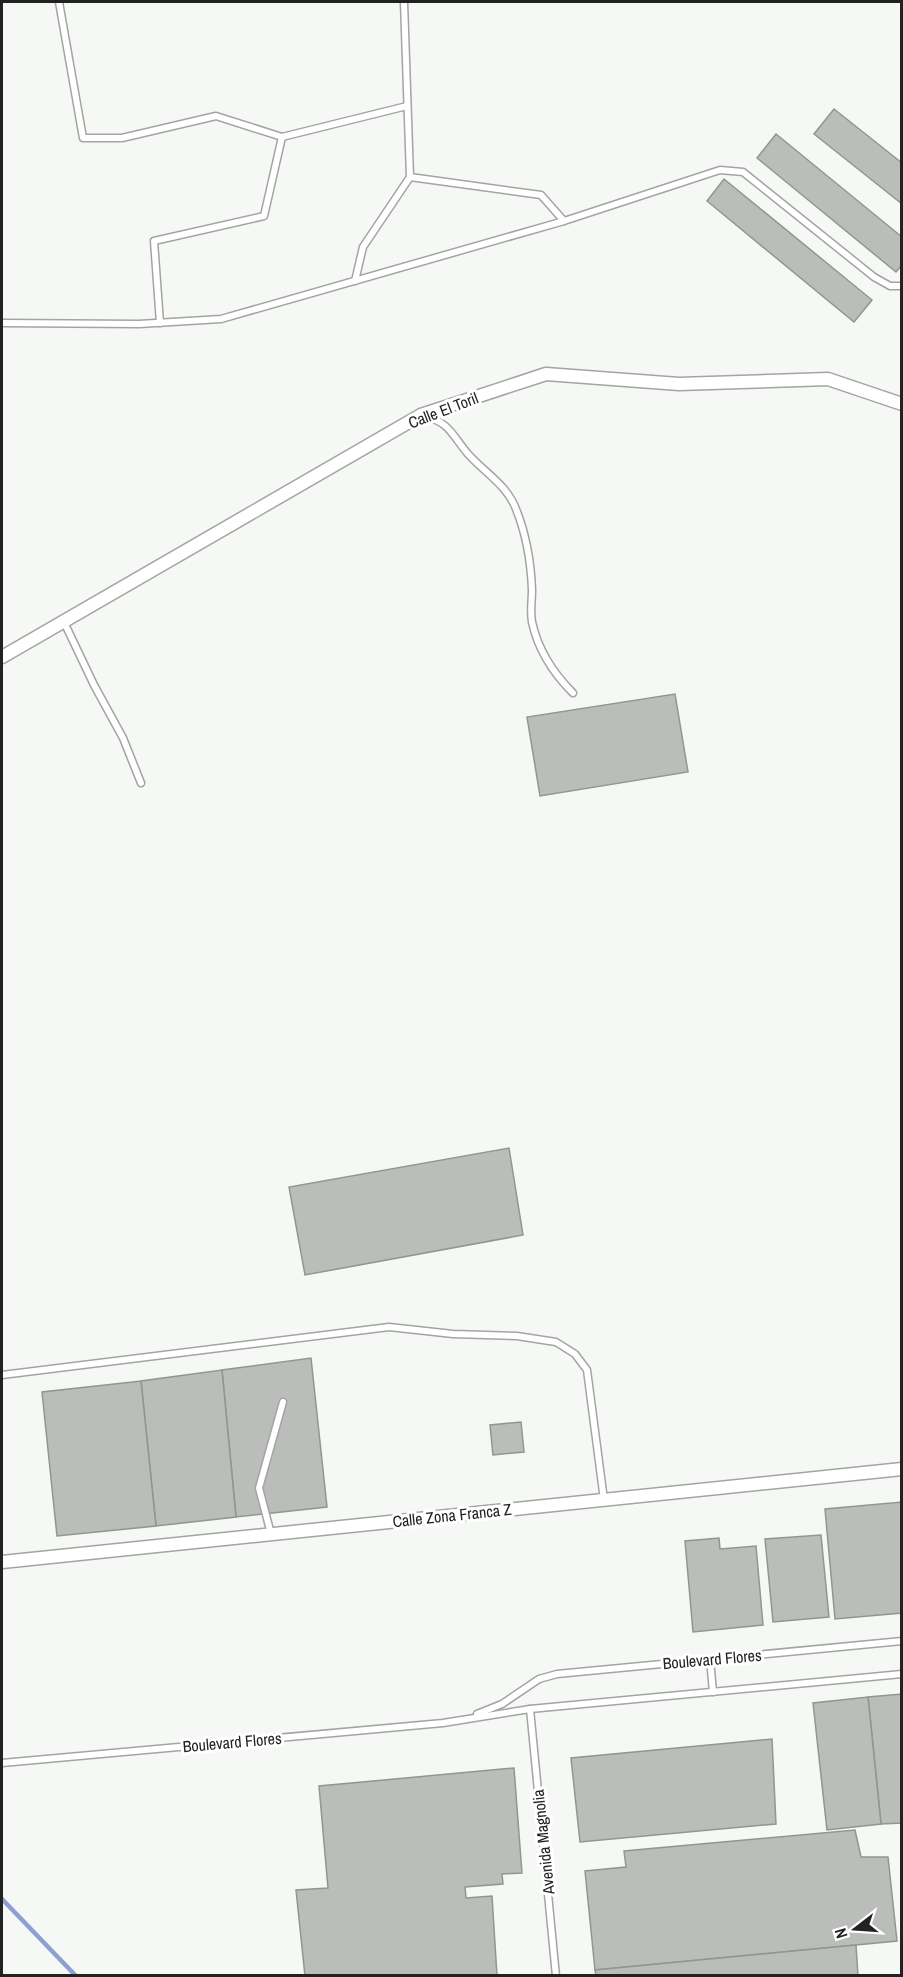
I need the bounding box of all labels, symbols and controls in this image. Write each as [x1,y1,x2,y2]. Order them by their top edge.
street label: Calle El Toril [405,387,481,433]
street label: Calle Zona Franca Z [391,1498,513,1532]
street label: Boulevard Flores [662,1644,762,1674]
street label: Boulevard Flores [182,1727,282,1757]
street label: Avenida Magnolia [526,1788,560,1897]
north arrow [825,1899,885,1959]
text: N [829,1926,853,1941]

